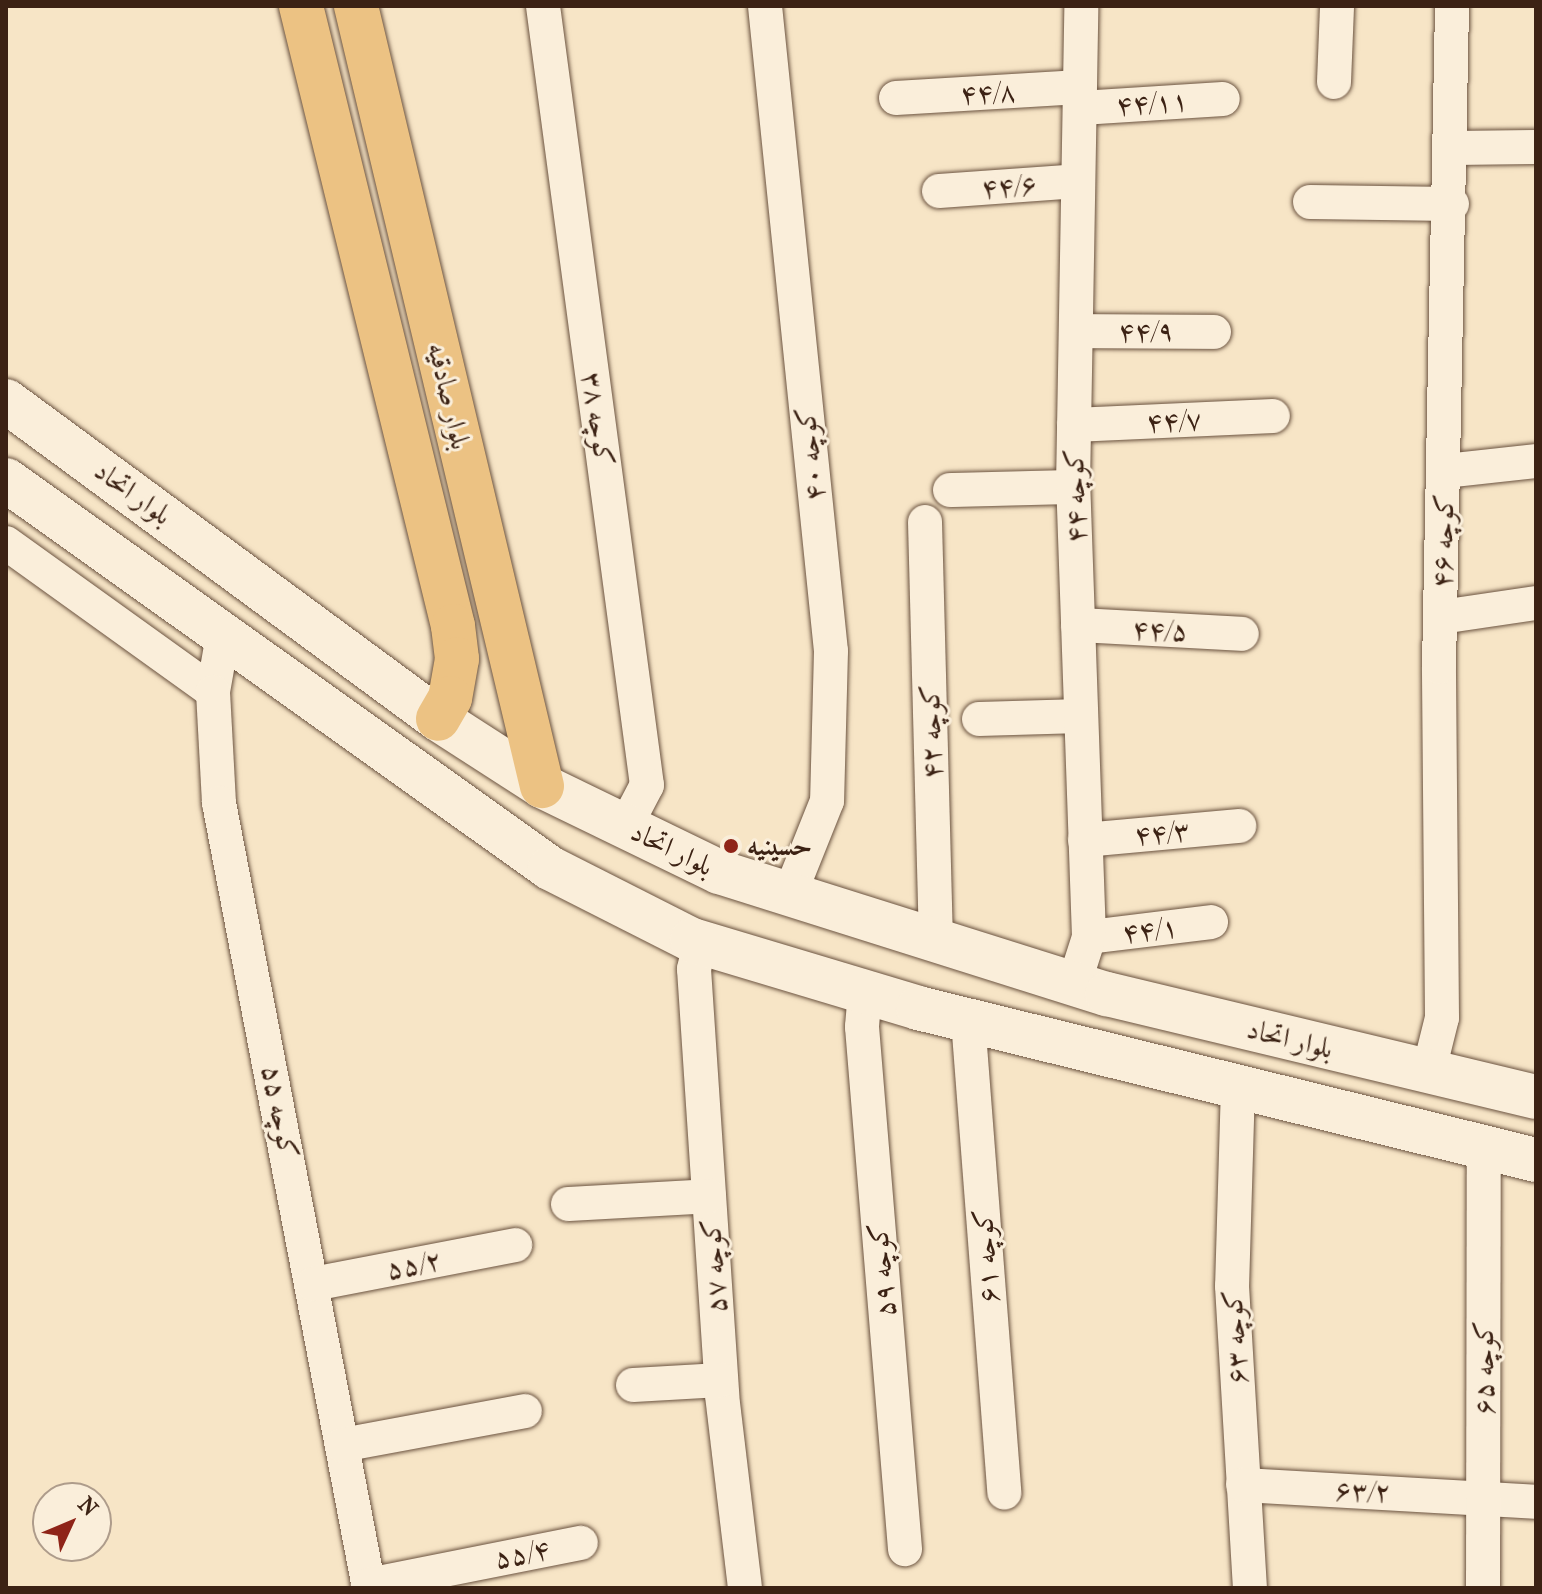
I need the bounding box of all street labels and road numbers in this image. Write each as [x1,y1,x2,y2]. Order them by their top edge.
street label: ۴۴/۸ [959,75,1017,111]
street label: ۴۴/۱۱ [1115,84,1189,122]
street label: ۴۴/۶ [980,167,1038,205]
street label: ۴۴/۹ [1118,314,1174,348]
street label: بلوار صادقیه [420,339,478,453]
street label: کوچه ۳۸ [575,370,621,468]
street label: ۴۴/۷ [1145,403,1203,439]
street label: کوچه ۴۰ [788,405,832,503]
street label: کوچه ۴۴ [1057,448,1093,544]
street label: بلوار اتحاد [88,454,178,532]
street label: کوچه ۴۶ [1425,493,1461,589]
street label: ۴۴/۵ [1131,612,1189,648]
street label: کوچه ۴۲ [913,684,949,780]
street label: ۴۴/۳ [1133,814,1191,852]
street label: بلوار اتحاد [625,815,719,883]
street label: ۴۴/۱ [1120,910,1180,950]
street label: بلوار اتحاد [1243,1012,1337,1066]
street label: کوچه ۵۵ [254,1062,306,1162]
street label: کوچه ۶۱ [966,1208,1006,1304]
street label: کوچه ۵۷ [694,1218,734,1314]
street label: کوچه ۵۹ [861,1221,903,1319]
street label: ۵۵/۲ [383,1243,445,1287]
street label: کوچه ۶۳ [1216,1289,1254,1385]
street label: کوچه ۶۵ [1467,1321,1501,1415]
street label: ۶۳/۲ [1334,1473,1392,1509]
street label: ۵۵/۴ [491,1532,553,1576]

